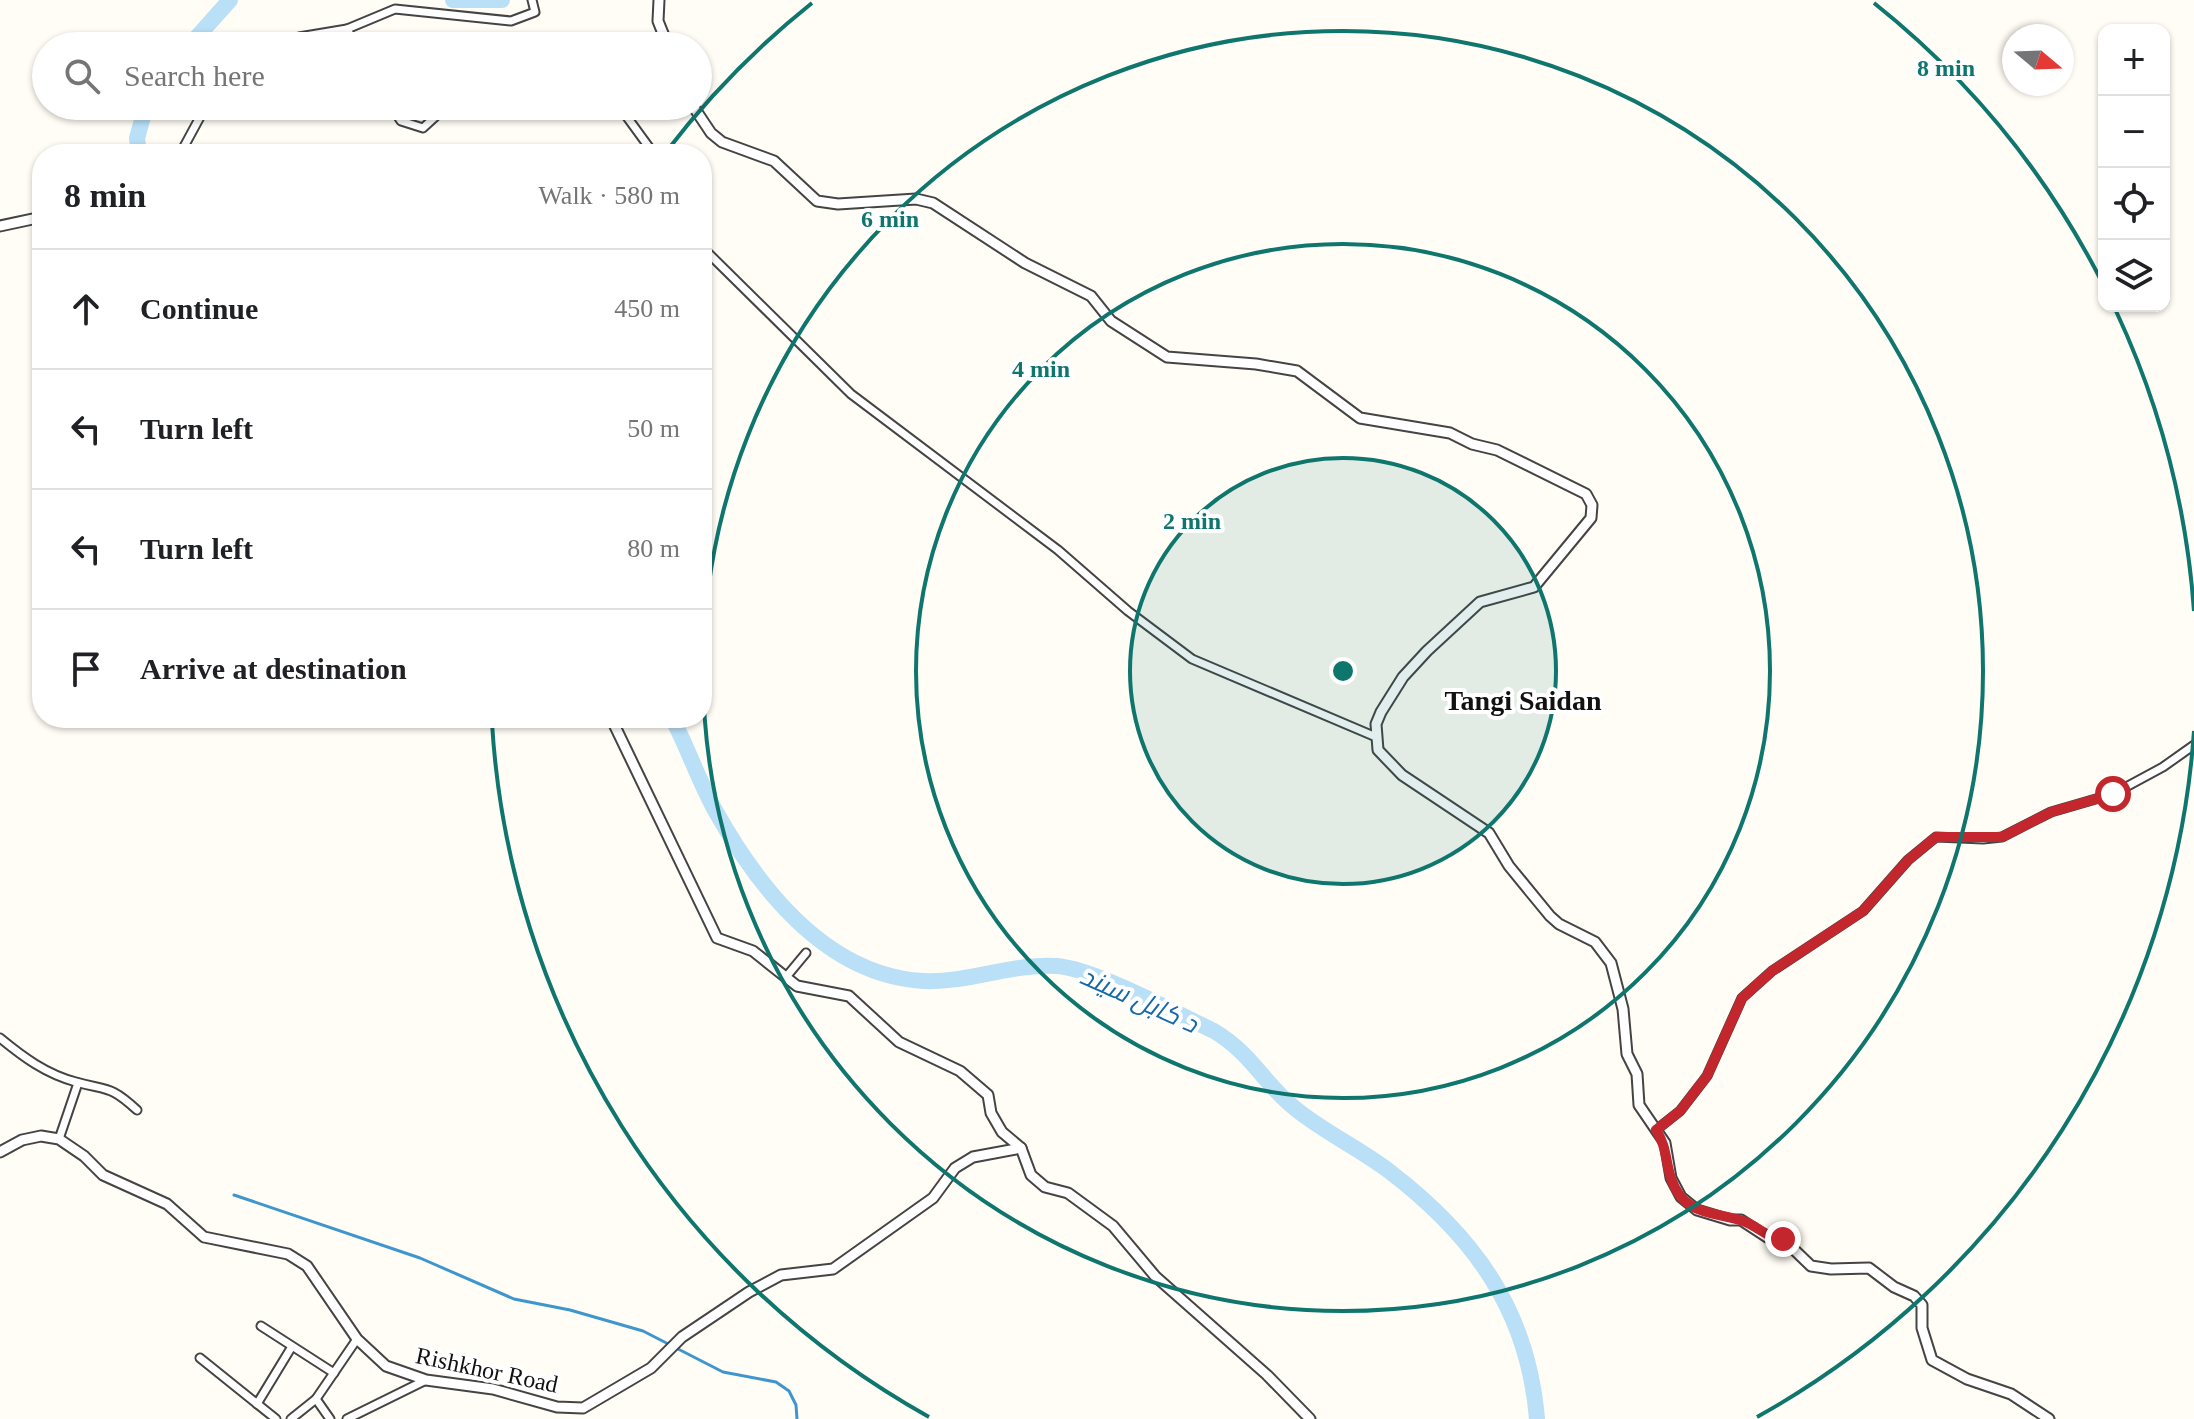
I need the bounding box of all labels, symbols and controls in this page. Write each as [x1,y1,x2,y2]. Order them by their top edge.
north arrow [2002,24,2074,96]
map controls [2098,24,2170,312]
button: + [2098,24,2170,96]
search box [32,32,712,120]
icon: search [60,54,104,98]
text: 8 min [1917,55,1975,81]
text: Search here [124,59,265,92]
button: − [2098,96,2170,168]
button: locate [2098,168,2170,240]
text: 8 min [64,177,146,214]
text: Walk · 580 m [538,181,680,210]
text: 6 min [861,206,919,232]
button: layers [2098,240,2170,312]
icon: ahead [64,287,108,331]
text: Continue [140,292,258,325]
text: 450 m [614,294,680,323]
text: 4 min [1012,356,1070,382]
icon: left [64,407,108,451]
text: Turn left [140,412,253,445]
text: 50 m [627,414,680,443]
text: 2 min [1163,508,1221,534]
icon: left [64,527,108,571]
text: Turn left [140,532,253,565]
text: 80 m [627,534,680,563]
icon: arrive [64,647,108,691]
text: Arrive at destination [140,652,407,685]
centre of rings [1329,657,1357,685]
district label: Tangi Saidan [1445,685,1602,716]
route start [2095,776,2131,812]
water label: د کابل سيند [1075,961,1203,1040]
route end [1765,1221,1801,1257]
street label: Rishkhor Road [414,1342,560,1398]

